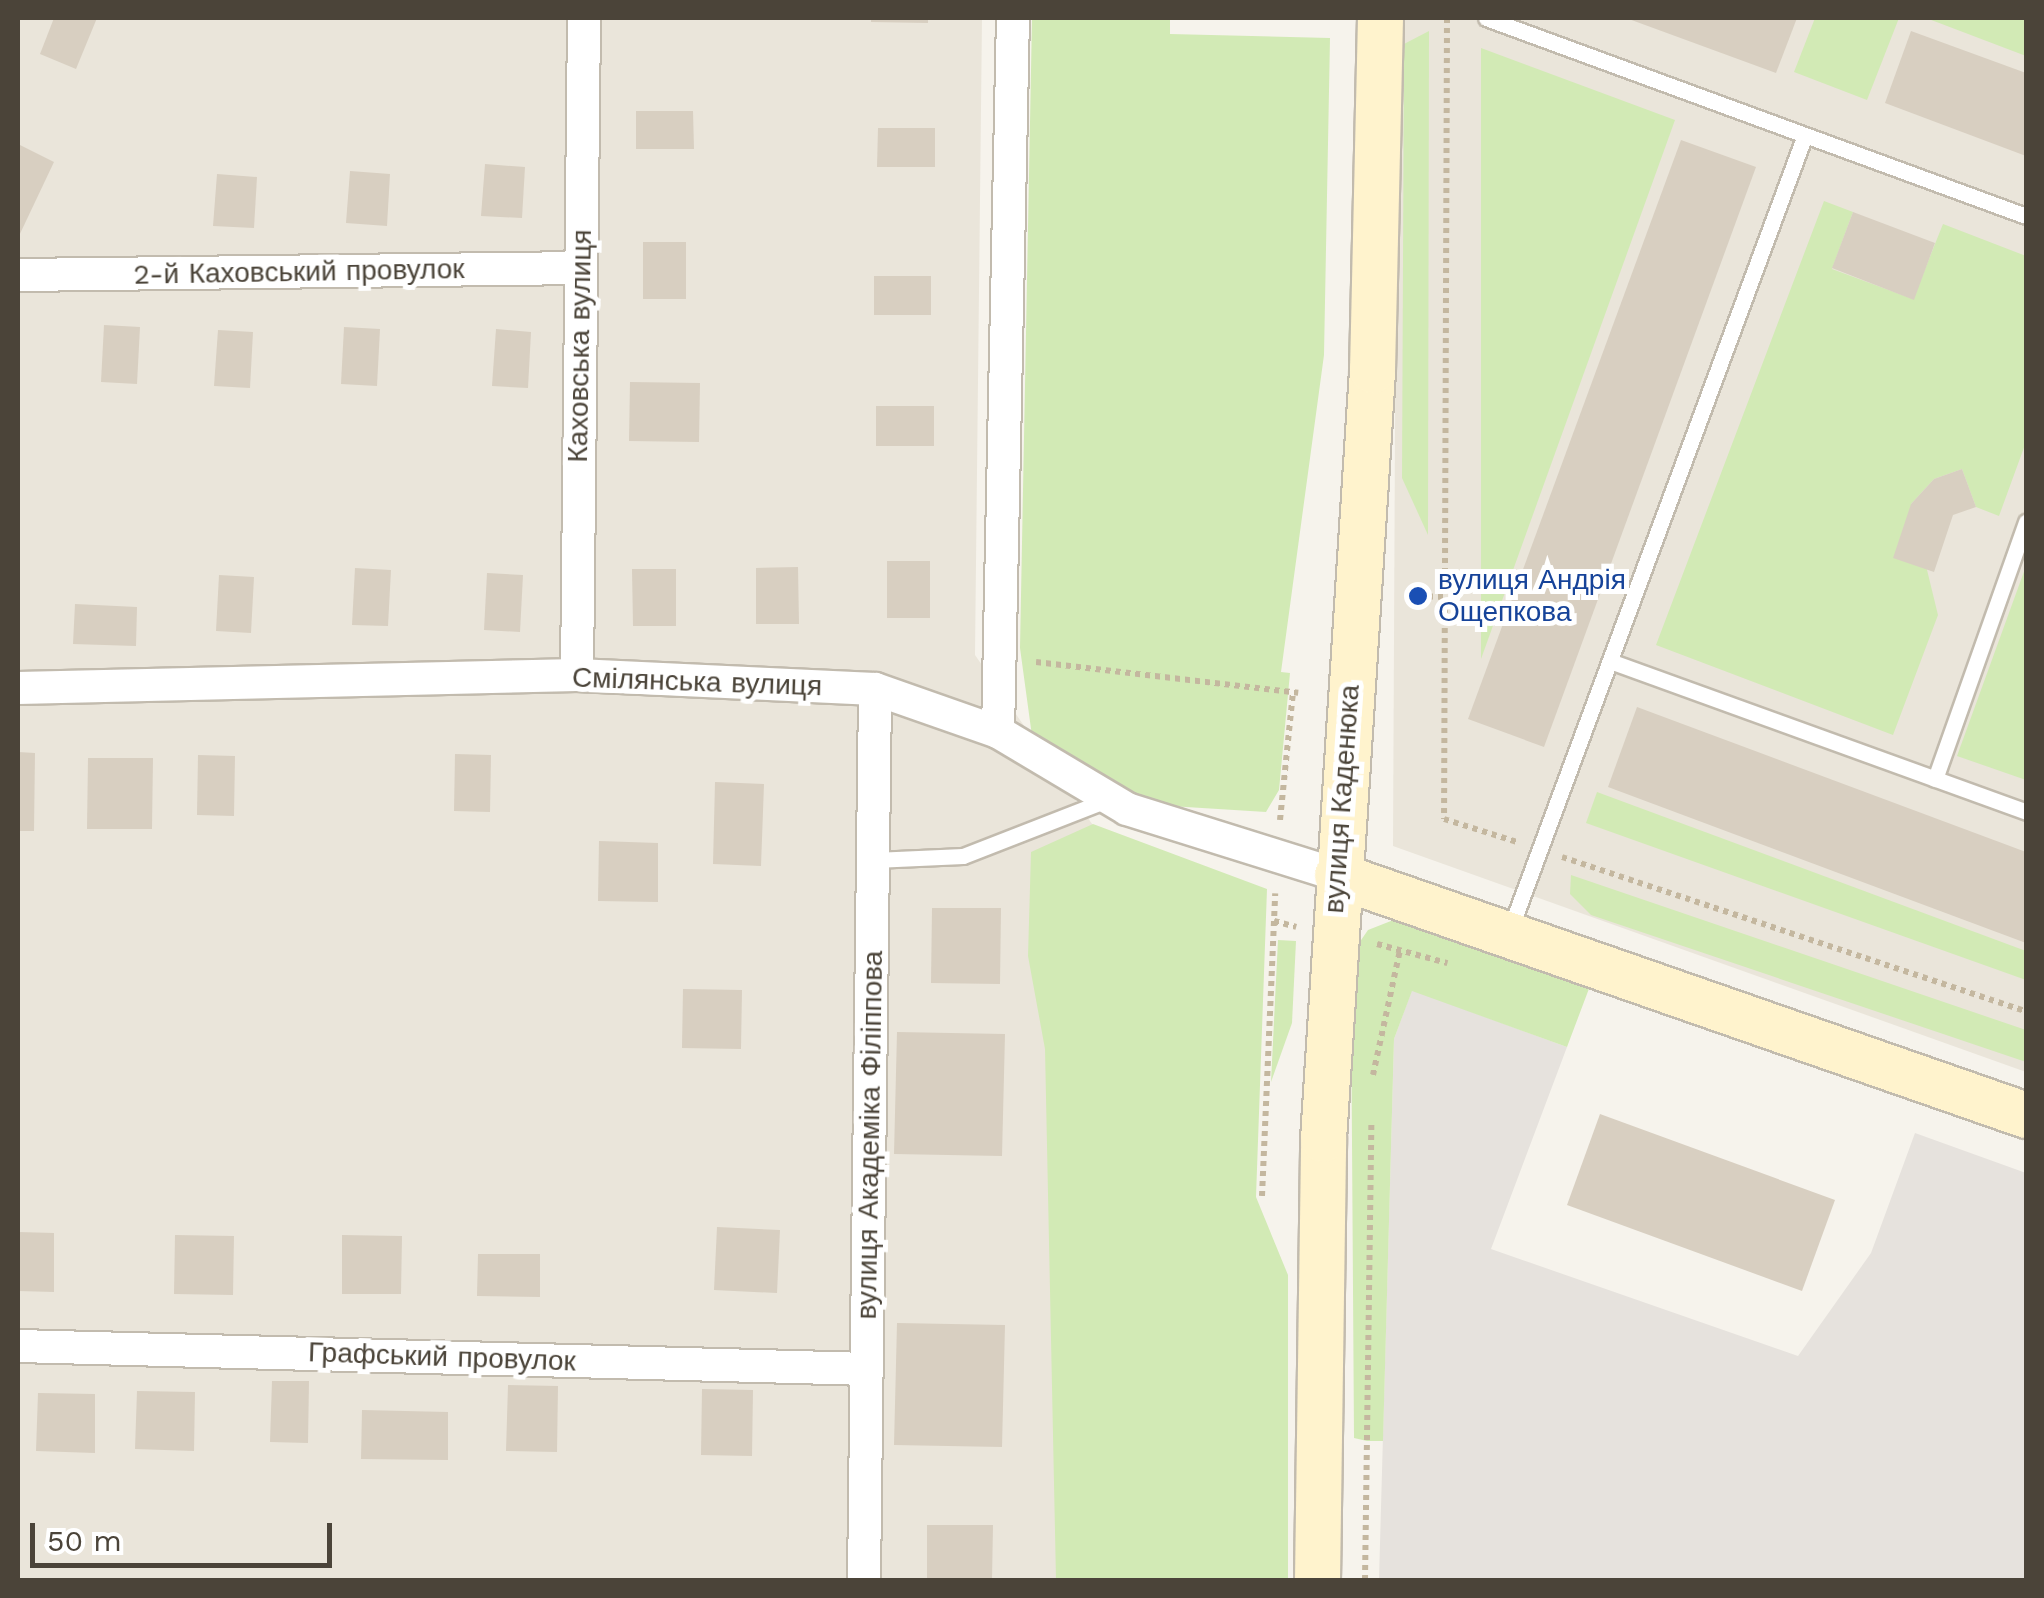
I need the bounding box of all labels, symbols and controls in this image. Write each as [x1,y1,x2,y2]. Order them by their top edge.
street label: Каховська вулиця [561,229,599,463]
street label: 2-й Каховський провулок [133,252,465,292]
place label: вулиця Андрія Ощепкова [1438,563,1626,629]
marker: вулиця Андрія Ощепкова [1407,585,1429,607]
street label: Смілянська вулиця [571,661,823,703]
street label: вулиця Каденюка [1317,684,1367,914]
street label: вулиця Академіка Філіппова [850,950,890,1320]
street label: Графський провулок [308,1336,576,1378]
scale bar [35,1503,338,1565]
text: 50 m [47,1523,122,1558]

